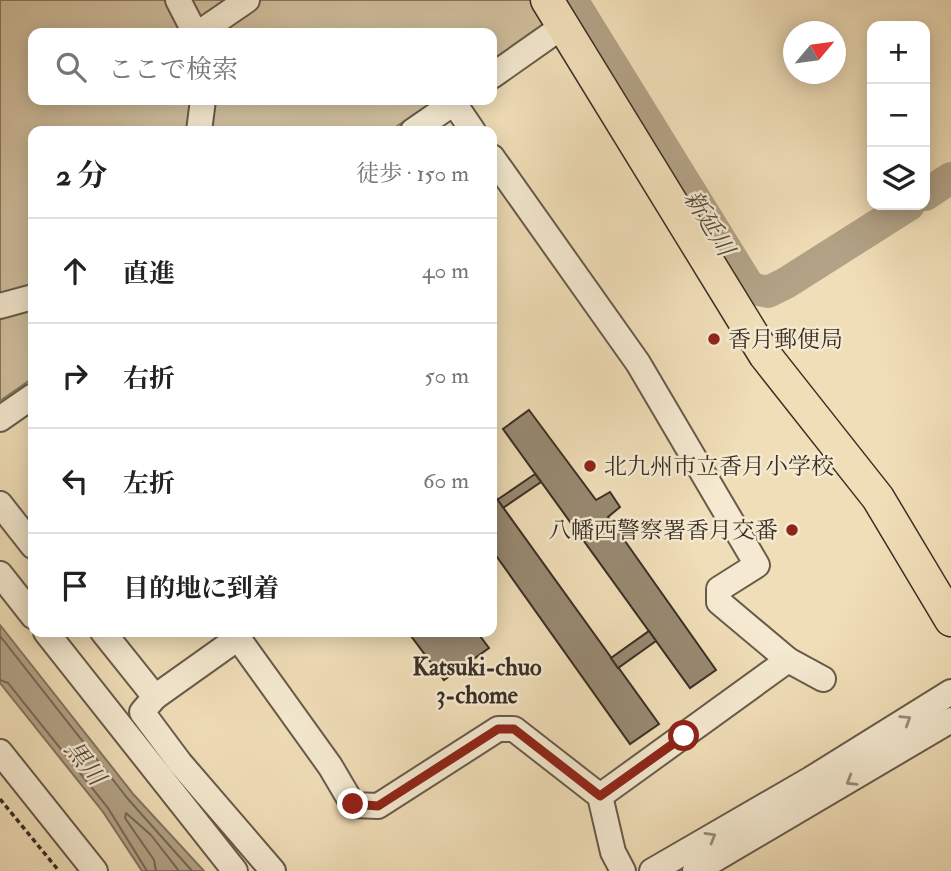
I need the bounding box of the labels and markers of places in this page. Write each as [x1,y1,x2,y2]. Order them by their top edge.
place label: 香月郵便局 [728,325,843,354]
marker: 香月郵便局 [706,331,722,347]
place label: 北九州市立香月小学校 [604,452,834,481]
marker: 北九州市立香月小学校 [582,458,598,474]
place label: 八幡西警察署香月交番 [548,516,778,545]
marker: 八幡西警察署香月交番 [784,522,800,538]

